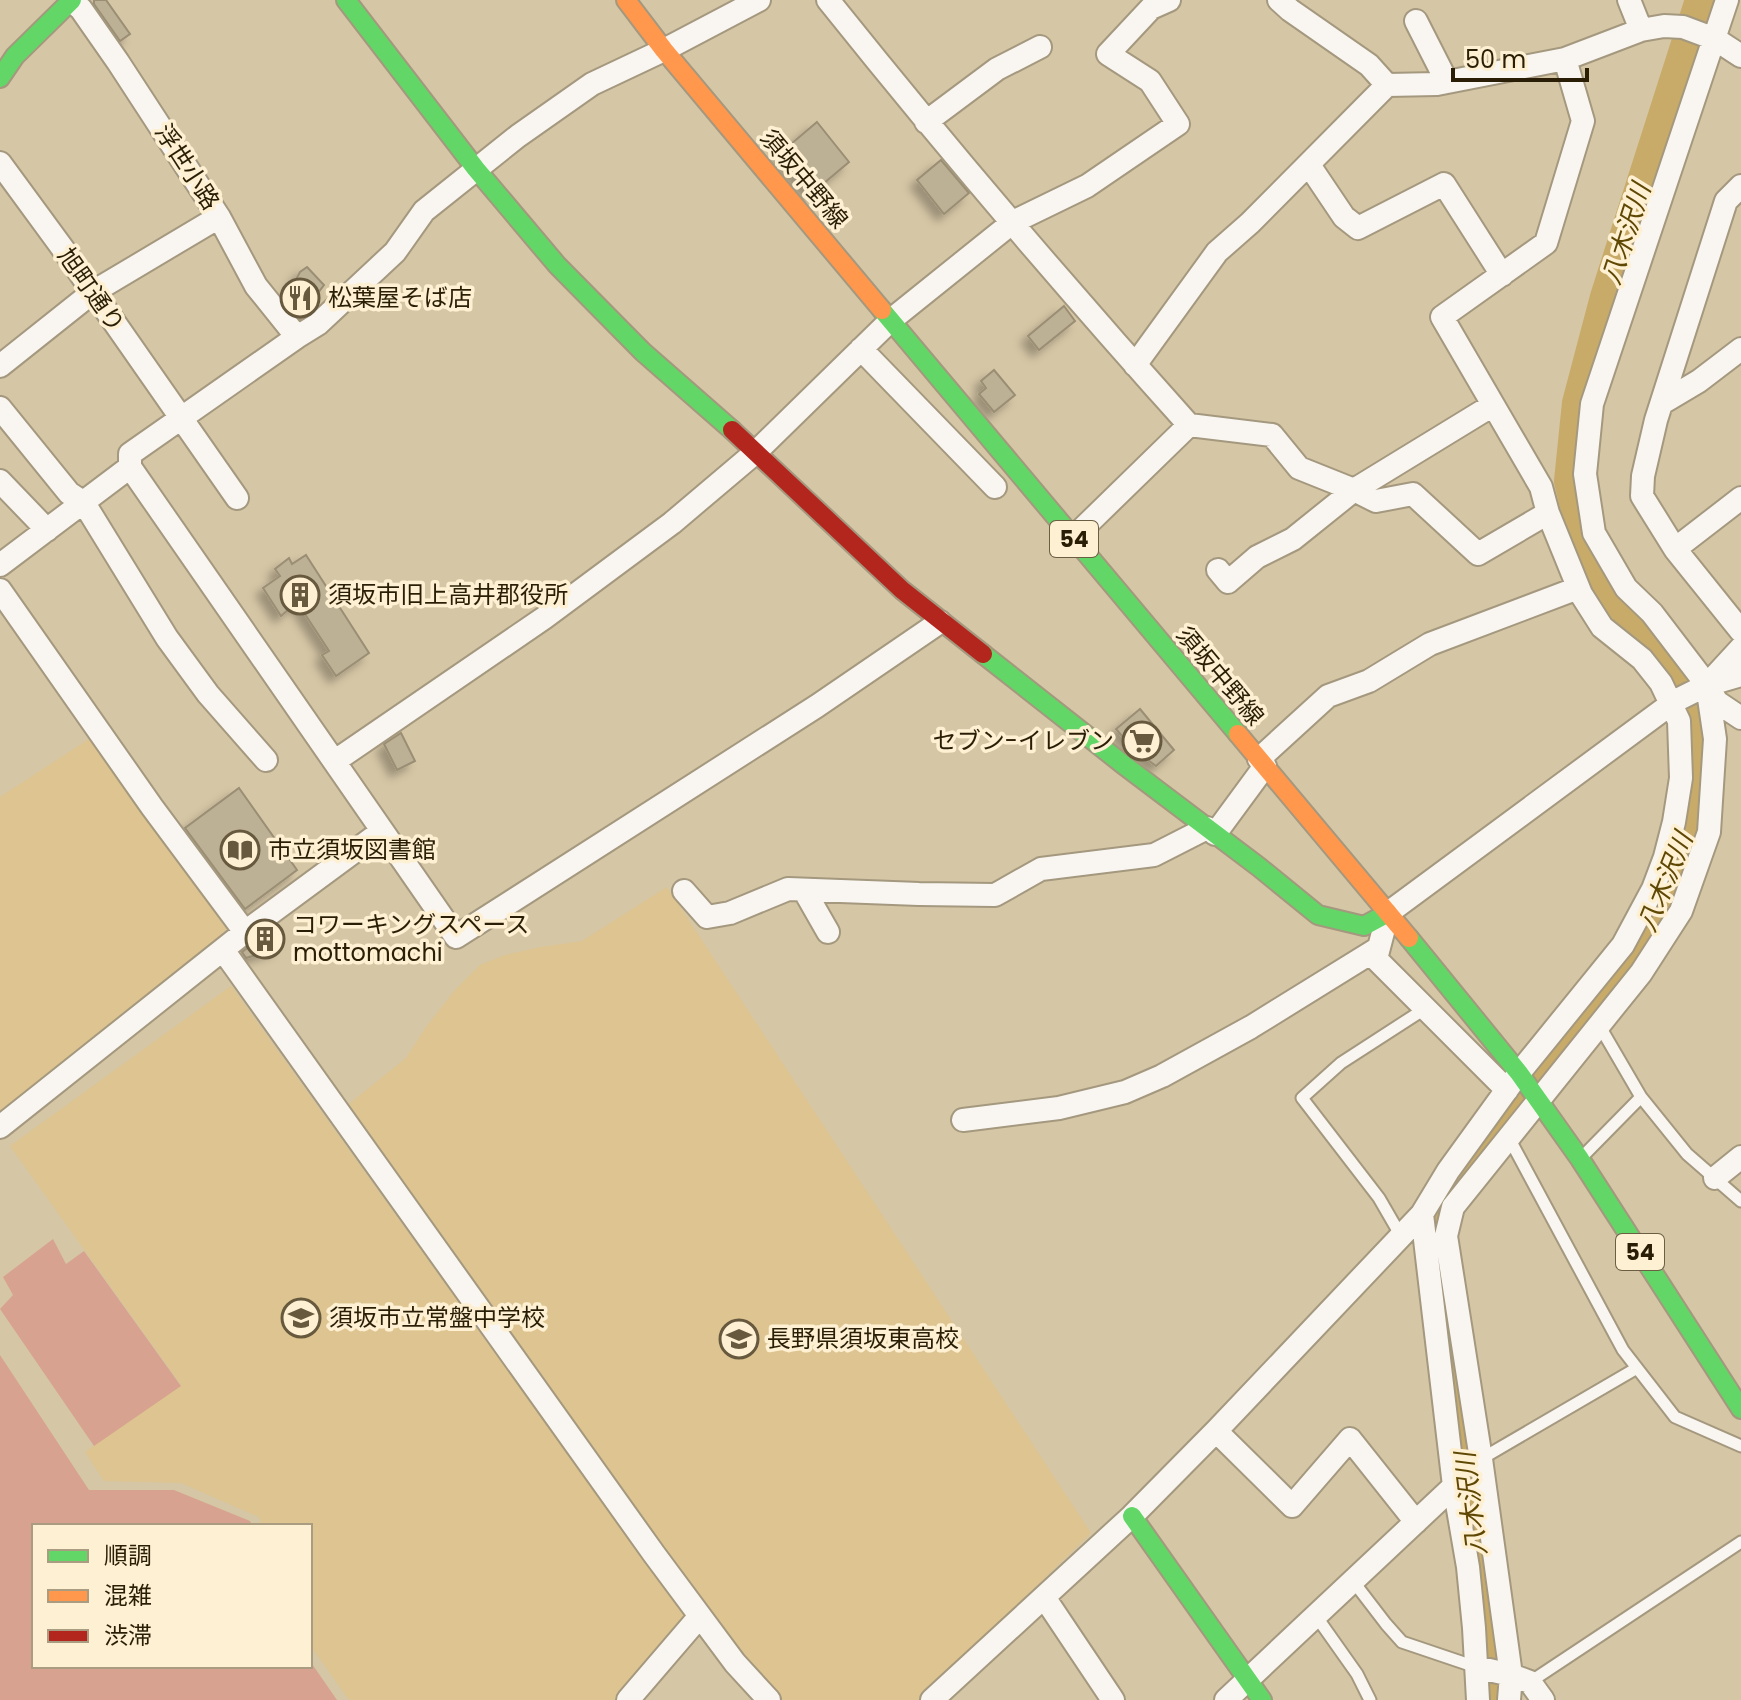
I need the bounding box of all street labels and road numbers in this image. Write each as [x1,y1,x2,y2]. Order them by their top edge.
street label: 浮世小路 [147,117,227,216]
street label: 須坂中野線 [753,122,856,235]
street label: 旭町通り [50,241,132,338]
road number: 54 [1050,521,1098,557]
street label: 須坂中野線 [1169,619,1272,732]
road number: 54 [1616,1234,1664,1270]

